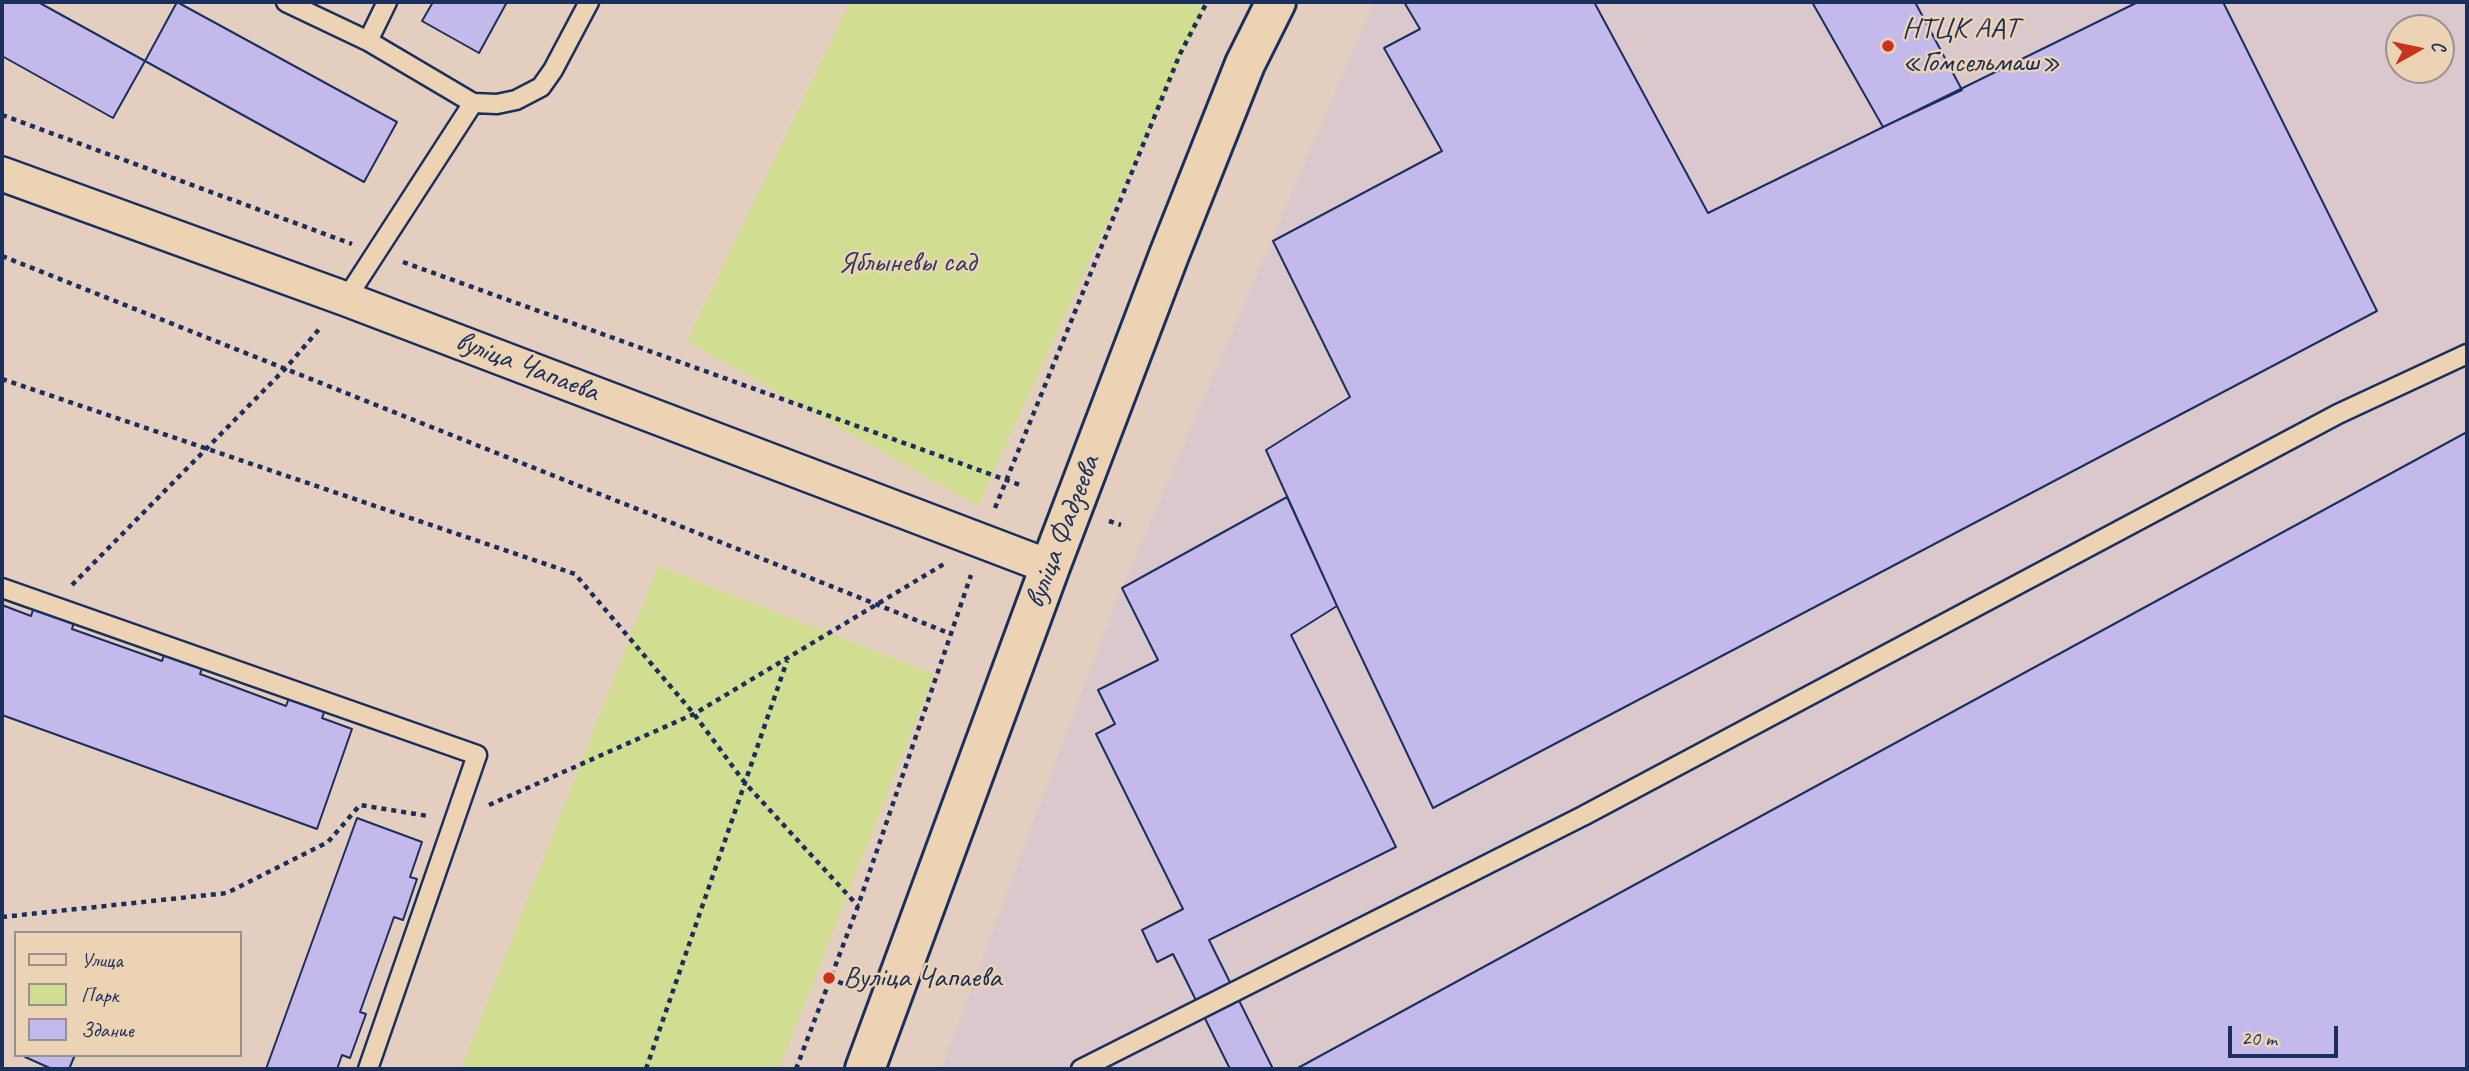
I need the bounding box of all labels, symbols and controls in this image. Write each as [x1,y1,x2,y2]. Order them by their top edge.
place label: НТЦК ААТ «Гомсельмаш» [1902,11,2060,82]
north arrow [2385,14,2455,84]
marker: НТЦК ААТ «Гомсельмаш» [1880,38,1896,54]
text: С [2426,40,2451,53]
park label: Яблыневы сад [838,245,976,281]
street label: вуліца Чапаева [450,323,604,411]
street label: вуліца Фадзеева [1017,451,1109,613]
legend [14,931,242,1057]
text: Улица [81,947,123,973]
place label: Вуліца Чапаева [843,960,1001,996]
marker: Вуліца Чапаева [821,970,837,986]
text: Парк [81,982,118,1008]
scale bar [2231,1012,2341,1056]
text: Здание [81,1017,134,1043]
text: 20 m [2241,1025,2277,1051]

